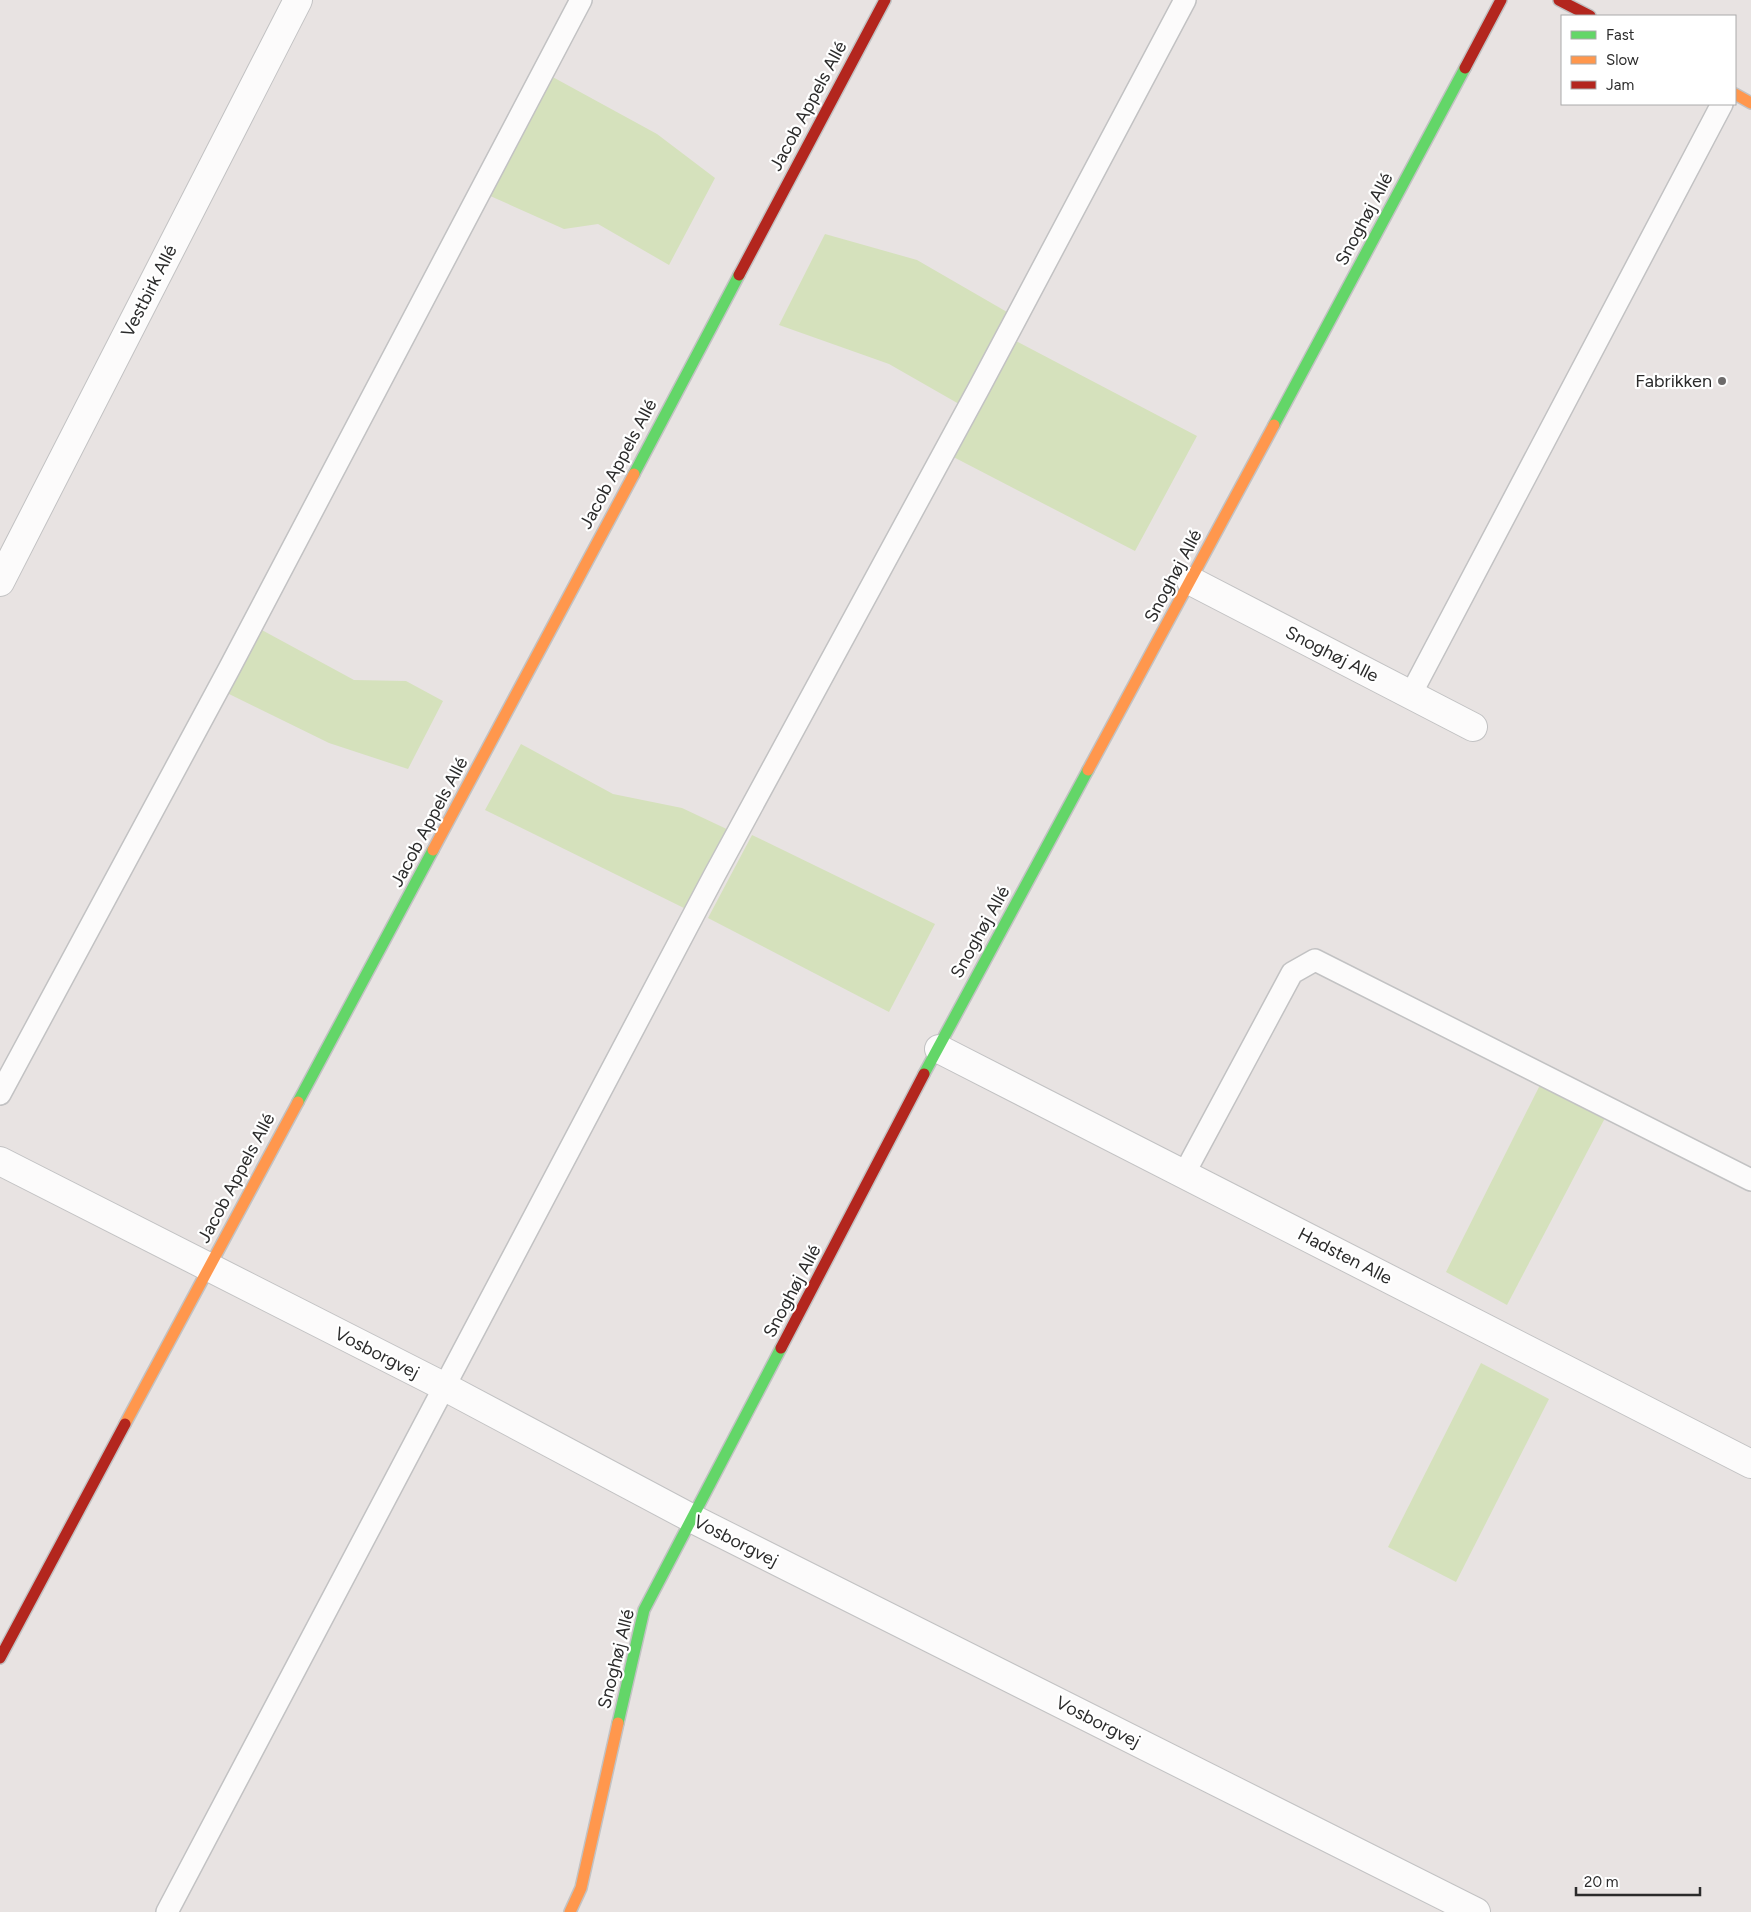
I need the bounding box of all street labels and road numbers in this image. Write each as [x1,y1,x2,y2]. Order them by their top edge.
street label: Jacob Appels Allé [765,37,852,175]
street label: Snoghøj Allé [1330,169,1398,269]
street label: Vestbirk Allé [116,241,182,341]
street label: Jacob Appels Allé [575,395,662,533]
street label: Snoghøj Allé [1139,526,1207,626]
street label: Snoghøj Alle [1282,621,1382,687]
street label: Jacob Appels Allé [386,753,473,891]
street label: Snoghøj Allé [946,882,1014,982]
street label: Jacob Appels Allé [193,1109,280,1247]
street label: Hadsten Alle [1294,1223,1396,1289]
street label: Snoghøj Allé [758,1241,826,1341]
street label: Vosborgvej [331,1322,423,1384]
street label: Vosborgvej [690,1510,782,1572]
street label: Snoghøj Allé [593,1607,639,1711]
street label: Vosborgvej [1052,1691,1144,1753]

